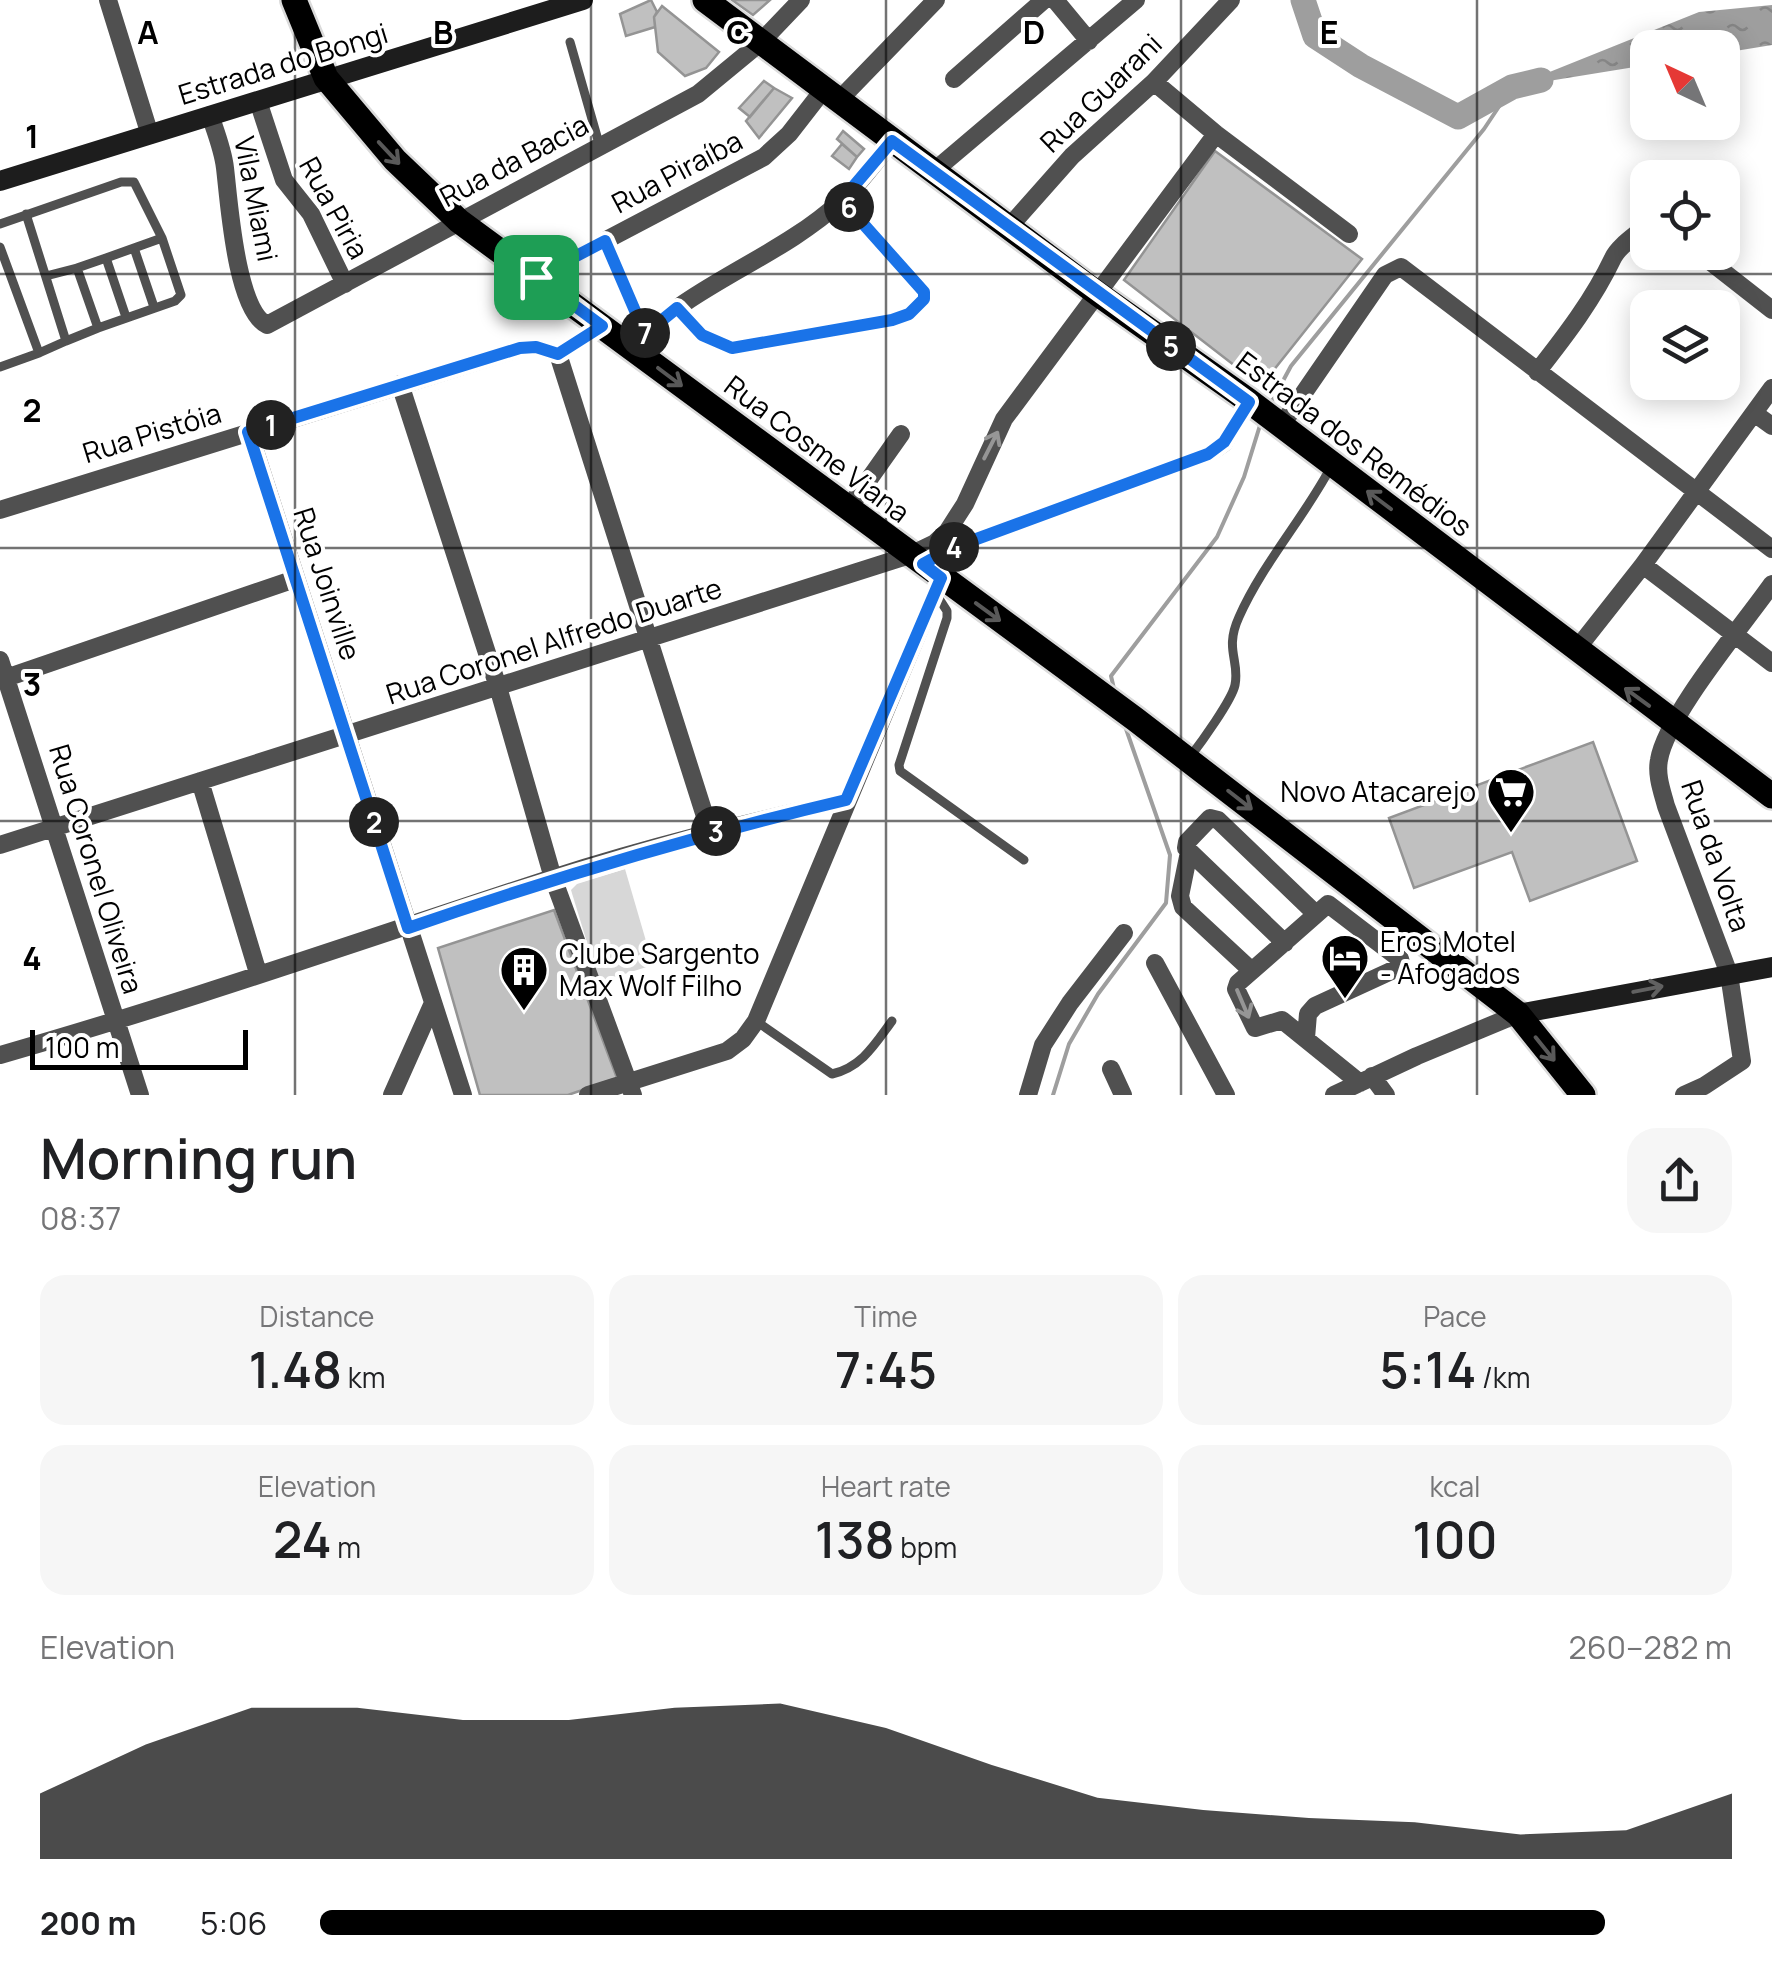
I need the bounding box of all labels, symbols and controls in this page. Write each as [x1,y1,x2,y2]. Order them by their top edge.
text: A [137,10,159,54]
text: B [433,10,453,54]
text: C [726,10,750,54]
text: D [1023,10,1045,54]
text: E [1320,10,1338,54]
street label: Estrada do Bongi [173,13,392,113]
street label: Rua Guarani [1031,25,1169,160]
north arrow [1630,30,1740,140]
map controls [1630,30,1740,400]
street label: Rua da Bacia [433,105,594,215]
text: 1 [25,114,39,158]
street label: Rua Piraíba [605,121,748,221]
street label: Vila Miami [226,133,288,265]
one-way arrow [377,140,400,165]
street label: Rua Piria [291,150,378,265]
button: locate [1630,160,1740,270]
pin: 6 [824,182,874,232]
text: 6 [840,188,858,226]
pin [494,235,579,320]
icon: arrive [509,250,564,305]
button: layers [1630,290,1740,400]
pin: 7 [620,308,670,358]
text: 7 [638,314,652,352]
pin: 5 [1146,321,1196,371]
text: 5 [1163,327,1179,365]
street label: Estrada dos Remédios [1229,342,1480,544]
street label: Rua Cosme Viana [717,366,918,530]
one-way arrow [656,367,683,388]
text: 2 [22,388,42,432]
street label: Rua Pistóia [78,393,226,471]
pin: 1 [246,400,296,450]
text: 1 [265,406,277,444]
one-way arrow [982,431,1001,461]
one-way arrow [1366,489,1393,510]
street label: Rua Joinville [285,503,370,665]
pin: 4 [929,522,979,572]
text: 4 [945,528,963,566]
street label: Rua Coronel Alfredo Duarte [381,568,726,712]
one-way arrow [974,601,1001,622]
text: 3 [23,662,41,706]
one-way arrow [1624,687,1652,708]
street label: Rua Coronel Oliveira [41,740,153,998]
supermarket icon: Novo Atacarejo [1485,766,1537,834]
place label: Novo Atacarejo [1280,772,1476,810]
street label: Rua da Volta [1673,775,1761,937]
one-way arrow [1226,789,1253,810]
pin: 2 [349,797,399,847]
text: 2 [366,803,382,841]
pin: 3 [691,806,741,856]
text: 3 [708,812,724,850]
place label: Eros Motel - Afogados [1380,922,1520,992]
hotel icon: Eros Motel - Afogados [1319,932,1371,1000]
place label: Clube Sargento Max Wolf Filho [559,934,759,1004]
text: 4 [22,936,42,980]
building icon: Clube Sargento Max Wolf Filho [498,944,550,1012]
one-way arrow [1631,979,1663,998]
one-way arrow [1235,988,1253,1019]
scale bar [30,1025,248,1070]
text: 100 m [45,1028,119,1066]
one-way arrow [1534,1035,1556,1061]
text: Morning run [40,1120,357,1196]
button: share [1627,1128,1732,1233]
text: 08:37 [40,1196,121,1240]
text: Distance [260,1297,374,1335]
text: Time [854,1297,918,1335]
text: Pace [1423,1297,1487,1335]
text: 1.48 [249,1335,342,1403]
text: 7:45 [835,1335,937,1403]
text: 5:14 [1380,1335,1476,1403]
text: km [342,1358,385,1396]
text: /km [1476,1358,1530,1396]
text: Elevation [258,1467,376,1505]
text: Heart rate [821,1467,951,1505]
text: kcal [1429,1467,1481,1505]
text: 24 [273,1505,332,1573]
text: 138 [815,1505,895,1573]
text: 100 [1412,1505,1498,1573]
text: m [332,1528,361,1566]
text: bpm [895,1528,957,1566]
text: Elevation [40,1625,175,1669]
text: 260–282 m [1569,1625,1732,1669]
text: 200 m [40,1901,136,1945]
text: 5:06 [200,1901,267,1945]

